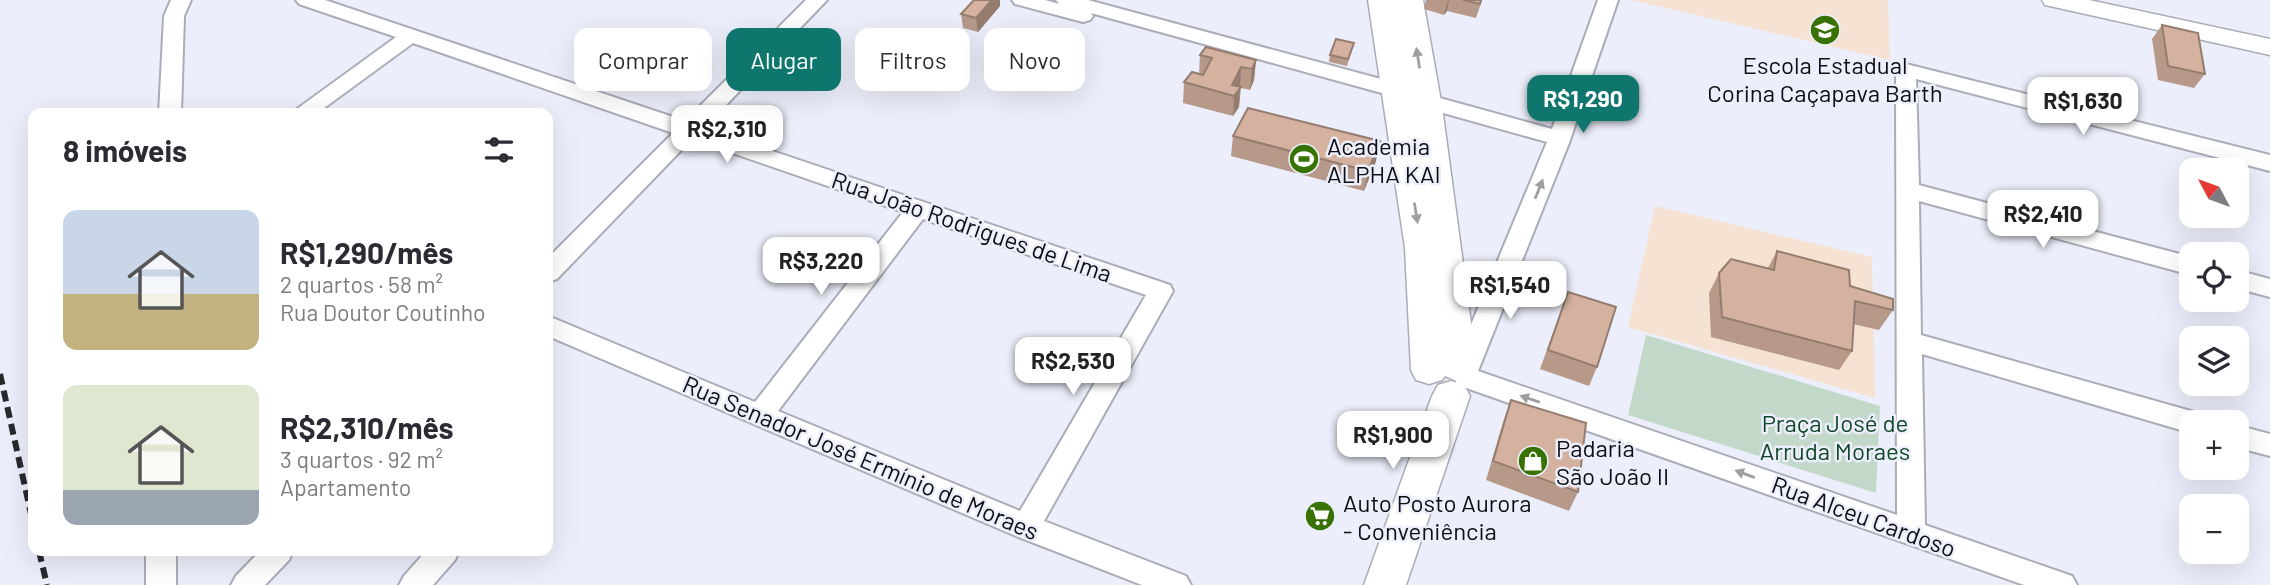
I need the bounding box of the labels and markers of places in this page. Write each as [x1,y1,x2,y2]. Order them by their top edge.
school or university icon: Escola Estadual Corina Caçapava Barth [1808,13,1842,47]
place label: Escola Estadual Corina Caçapava Barth [1707,50,1943,107]
pin: R$1,290 [1518,76,1648,135]
pin: R$1,630 [2018,78,2148,137]
pin: R$2,310 [662,106,792,165]
place label: Academia ALPHA KAI [1327,131,1441,188]
sports icon: Academia ALPHA KAI [1287,142,1321,176]
pin: R$2,410 [1978,190,2108,250]
pin: R$3,220 [756,238,886,297]
pin: R$1,540 [1445,262,1575,321]
pin: R$2,530 [1008,338,1138,397]
pin: R$1,900 [1328,412,1458,471]
place label: Padaria São João II [1556,433,1669,490]
shop icon: Padaria São João II [1516,444,1550,478]
place label: Auto Posto Aurora - Conveniência [1343,488,1531,545]
supermarket icon: Auto Posto Aurora - Conveniência [1303,499,1337,533]

